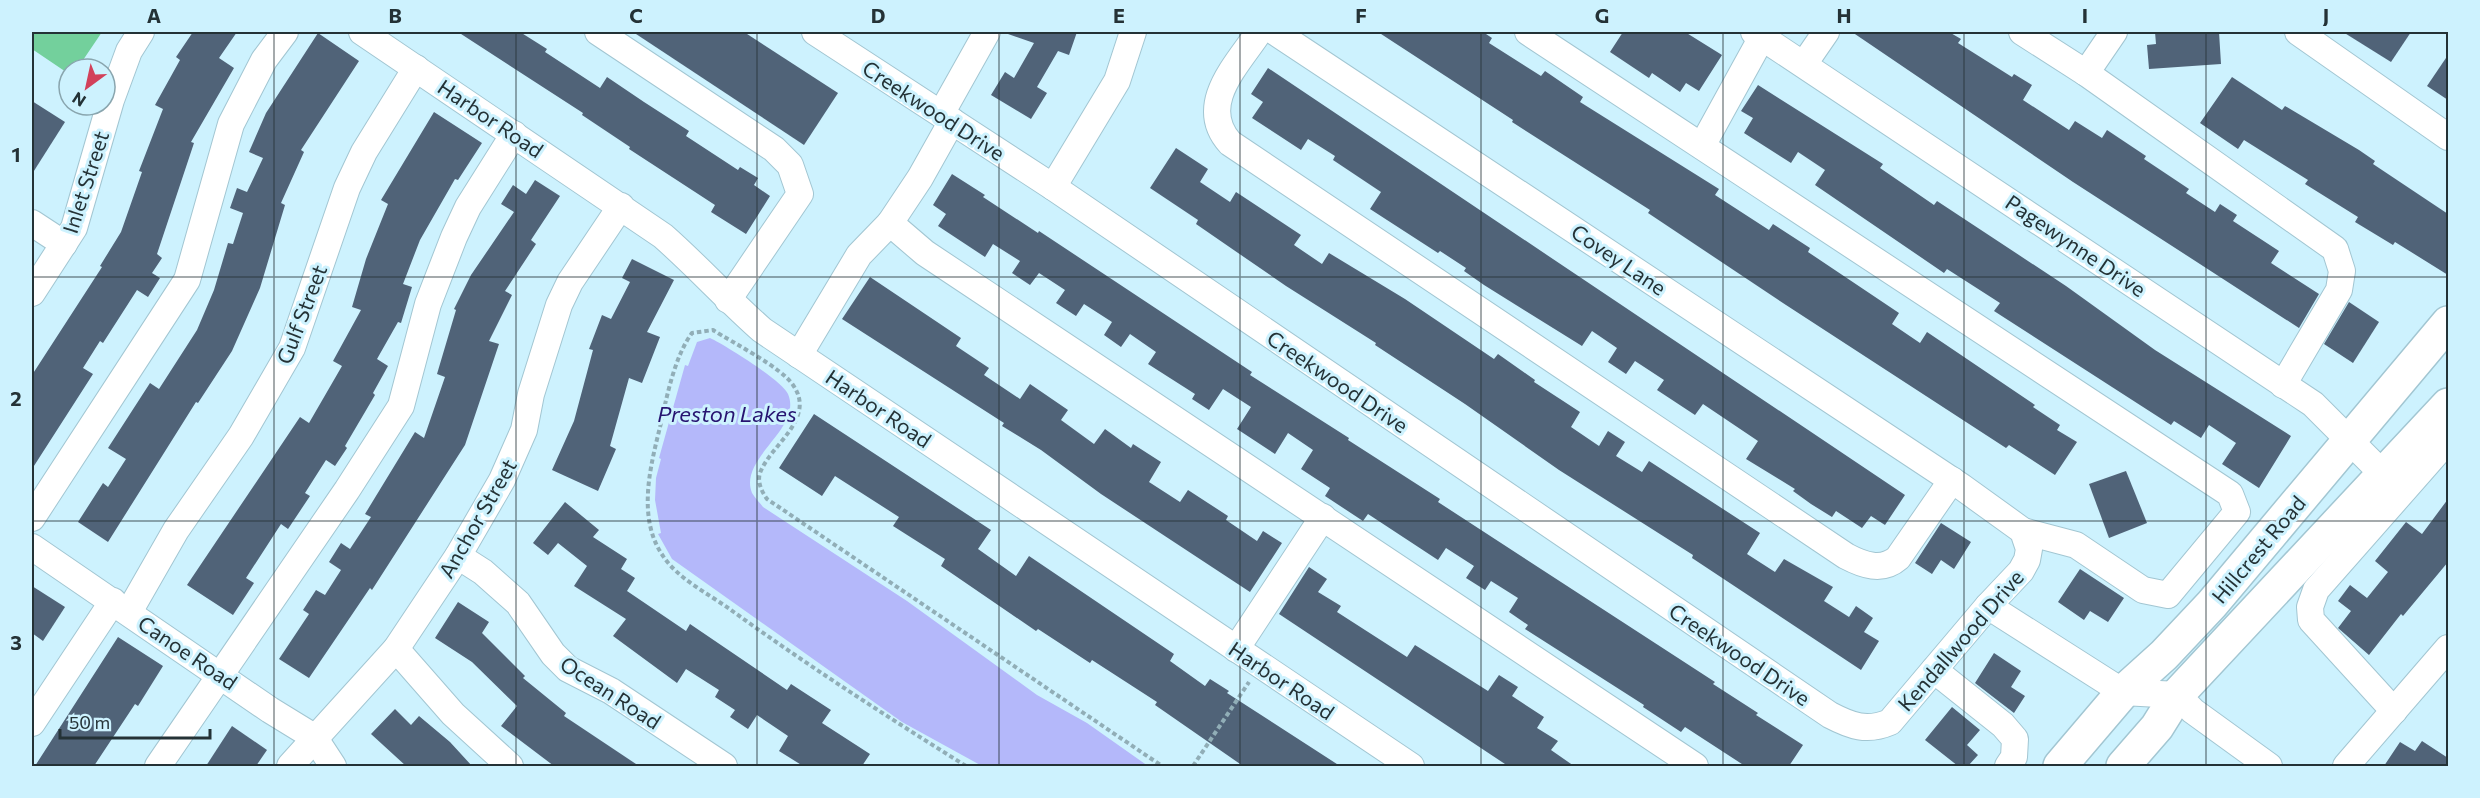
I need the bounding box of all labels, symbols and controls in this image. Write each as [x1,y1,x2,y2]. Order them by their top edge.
text: A [147,3,161,27]
text: B [388,3,402,27]
text: C [629,3,643,27]
text: D [871,3,885,27]
text: E [1113,3,1125,27]
text: F [1355,3,1367,27]
text: G [1595,3,1609,27]
text: H [1837,3,1852,27]
text: I [2082,3,2088,27]
text: J [2323,3,2329,27]
street label: Creekwood Drive [858,55,1010,165]
north arrow [57,57,117,117]
street label: Harbor Road [434,74,548,162]
text: N [68,89,89,111]
street label: Inlet Street [57,128,113,236]
text: 1 [11,142,21,166]
street label: Pagewynne Drive [2001,189,2151,301]
street label: Covey Lane [1567,218,1671,300]
street label: Gulf Street [271,261,331,367]
street label: Creekwood Drive [1263,325,1413,437]
street label: Harbor Road [822,364,936,452]
text: 2 [10,386,22,410]
water label: Preston Lakes [657,400,797,427]
street label: Anchor Street [433,454,521,582]
street label: Hillcrest Road [2206,490,2310,608]
street label: Kendallwood Drive [1892,564,2028,716]
street label: Creekwood Drive [1665,598,1815,710]
street label: Canoe Road [134,610,242,694]
text: 3 [10,630,22,654]
street label: Harbor Road [1225,636,1339,724]
street label: Ocean Road [556,650,666,734]
scale bar [60,702,210,740]
text: 50 m [69,711,110,733]

